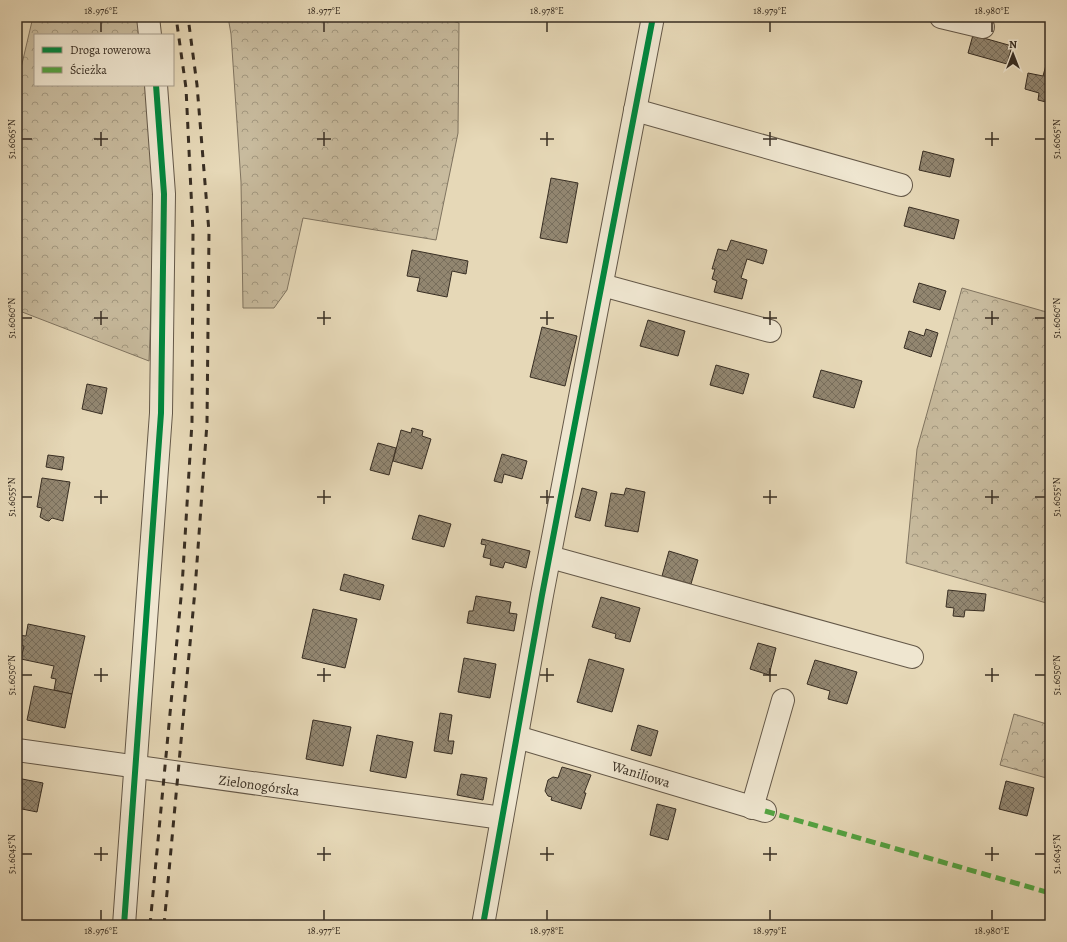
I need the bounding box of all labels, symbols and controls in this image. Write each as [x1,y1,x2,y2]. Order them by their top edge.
text: 18.976°E [84,4,118,17]
text: 18.977°E [307,4,341,17]
text: 18.978°E [530,4,564,17]
text: 18.979°E [753,4,787,17]
text: 18.980°E [975,4,1010,17]
legend [34,34,174,86]
north arrow [993,34,1033,74]
text: N [1009,37,1017,52]
text: Droga rowerowa [70,42,151,58]
text: Ścieżka [70,62,107,78]
text: 51.6065°N [5,119,18,159]
text: 51.6065°N [1050,119,1063,159]
text: 51.6060°N [5,298,18,338]
text: 51.6060°N [1050,298,1063,338]
text: 51.6055°N [5,477,18,517]
text: 51.6055°N [1050,477,1063,517]
text: 51.6050°N [5,655,18,695]
text: 51.6050°N [1050,655,1063,695]
street label: Waniliowa [608,756,673,793]
street label: Zielonogórska [217,770,301,801]
text: 51.6045°N [5,834,18,874]
text: 51.6045°N [1050,834,1063,874]
text: 18.976°E [84,924,118,937]
text: 18.977°E [307,924,341,937]
text: 18.978°E [530,924,564,937]
text: 18.979°E [753,924,787,937]
text: 18.980°E [975,924,1010,937]

